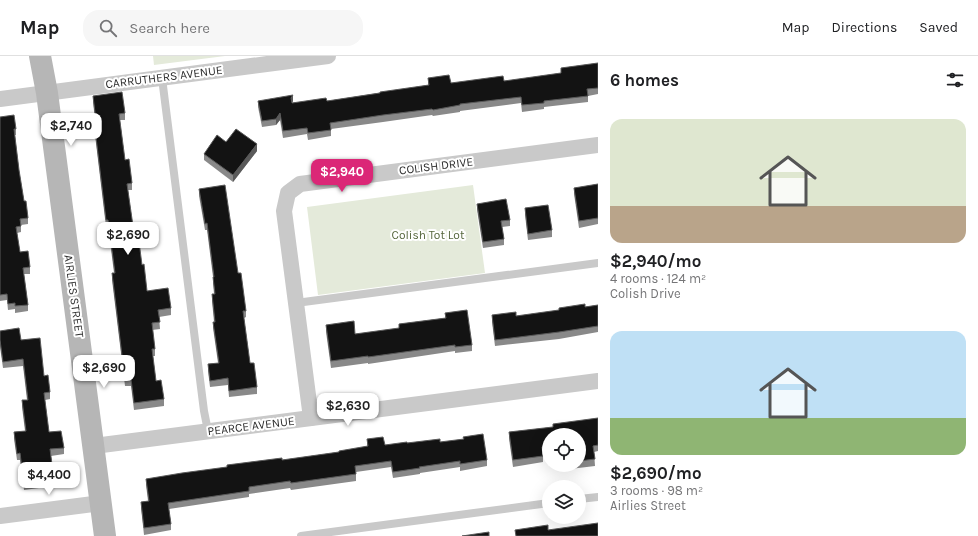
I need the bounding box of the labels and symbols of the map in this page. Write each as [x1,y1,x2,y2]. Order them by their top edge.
street label: CARRUTHERS AVENUE [105,63,223,91]
pin: $2,740 [38,113,104,147]
street label: COLISH DRIVE [398,155,474,177]
pin: $2,940 [309,159,375,193]
pin: $2,690 [95,222,161,256]
park label: Colish Tot Lot [392,228,465,242]
street label: AIRLIES STREET [61,254,87,338]
pin: $2,690 [71,355,137,389]
pin: $2,630 [315,393,381,427]
street label: PEARCE AVENUE [207,414,295,438]
pin: $4,400 [16,462,82,496]

